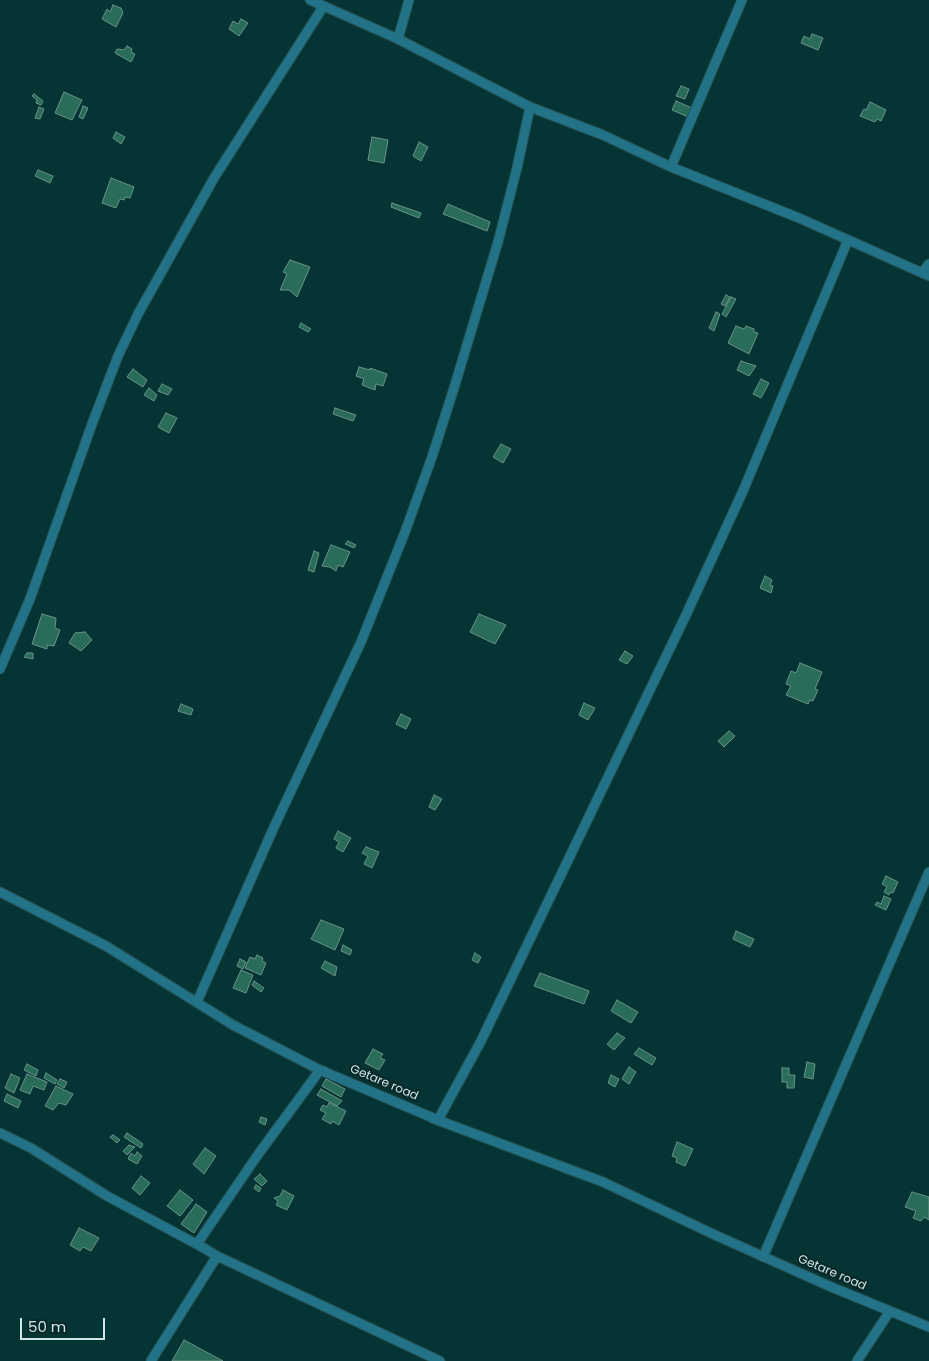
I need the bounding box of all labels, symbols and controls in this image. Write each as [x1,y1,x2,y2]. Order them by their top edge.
street label: Getare road [348,1062,420,1104]
street label: Getare road [796,1252,868,1294]
scale bar [22,1308,108,1340]
text: 50 m [28,1316,66,1337]

